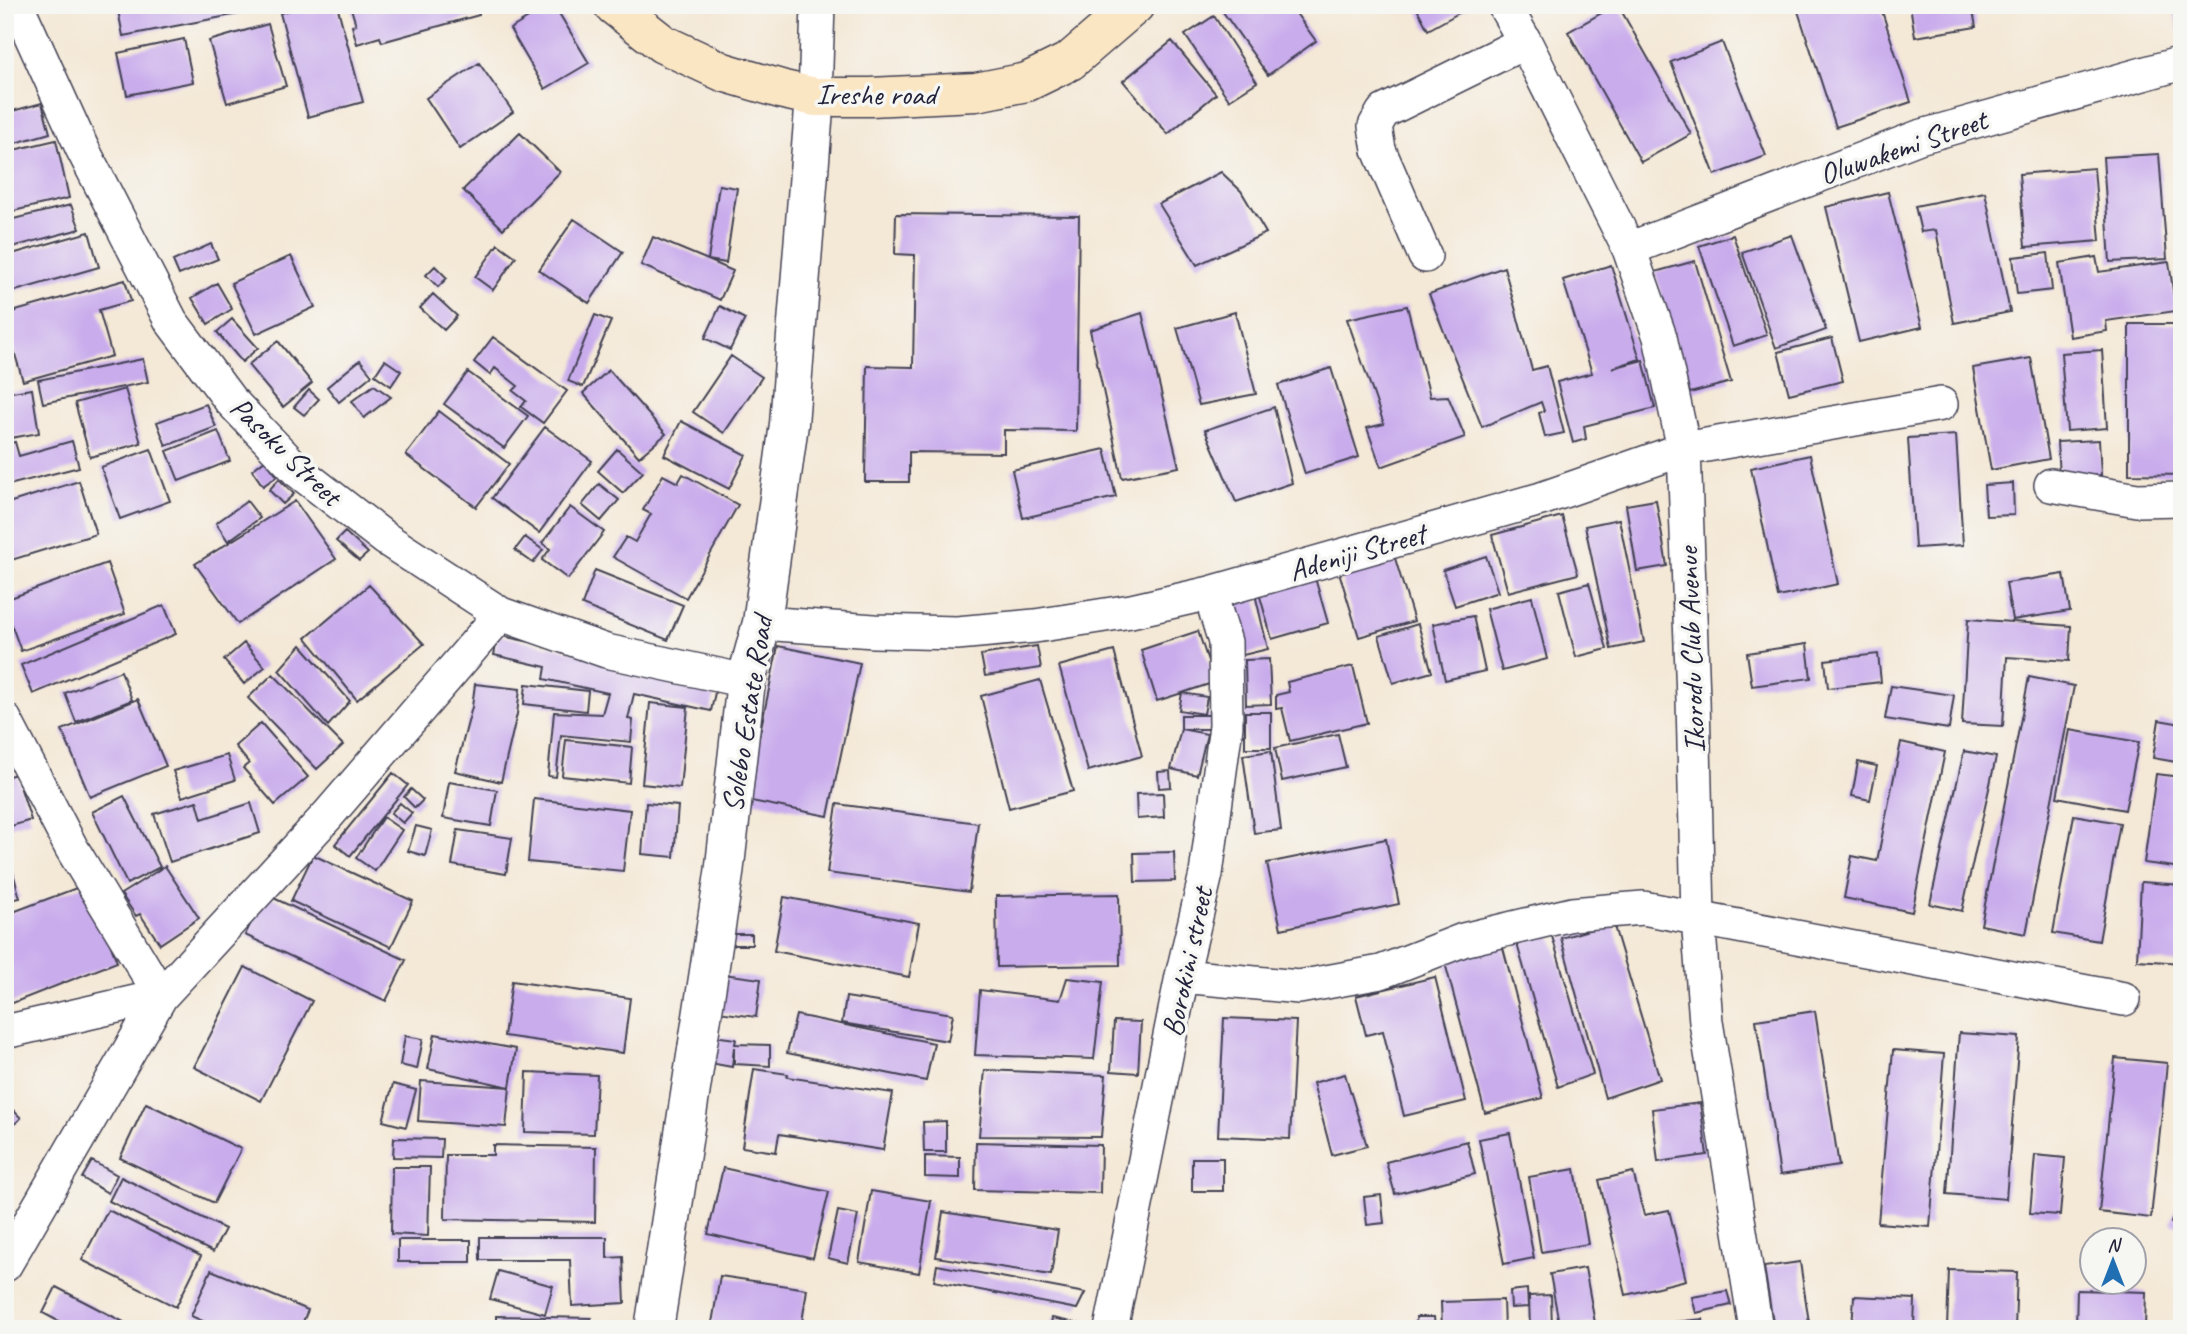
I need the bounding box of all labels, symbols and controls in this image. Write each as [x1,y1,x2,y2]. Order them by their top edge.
street label: Ireshe road [816,75,940,113]
street label: Oluwakemi Street [1814,100,1994,193]
street label: Pasoku Street [222,388,352,516]
street label: Adeniji Street [1284,513,1433,590]
street label: Ikorodu Club Avenue [1668,544,1714,754]
street label: Solebo Estate Road [713,609,782,815]
street label: Borokini street [1153,881,1222,1040]
north arrow [2078,1226,2148,1296]
text: N [2107,1233,2122,1257]

